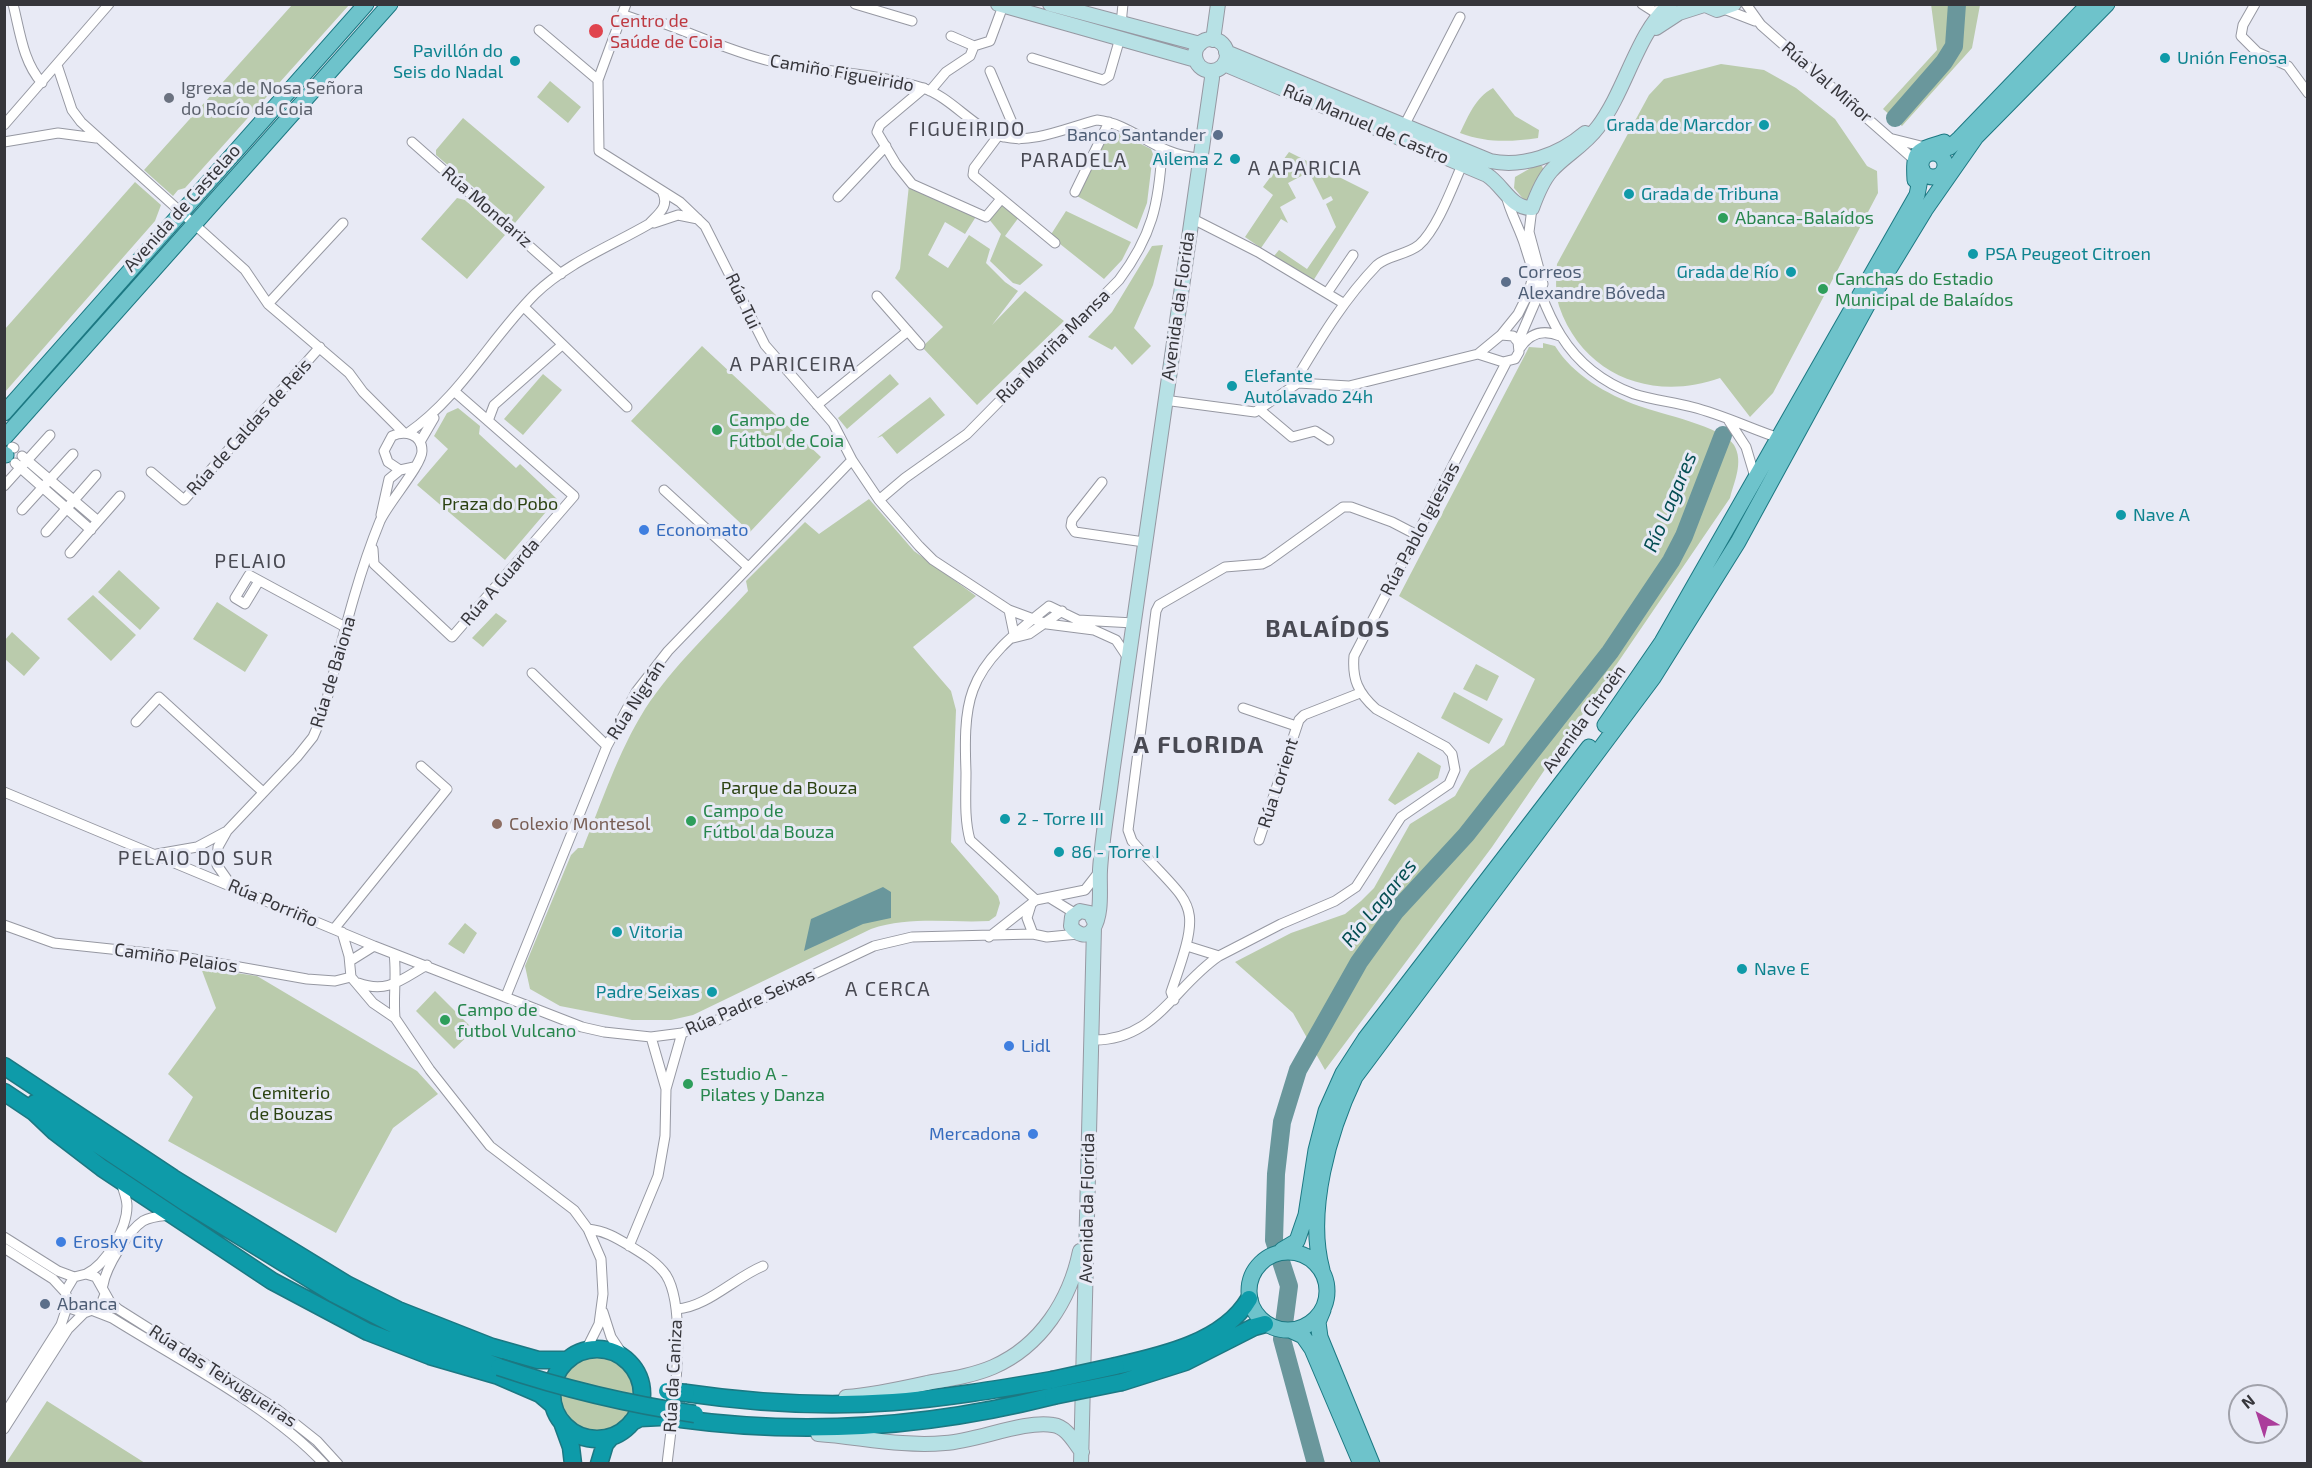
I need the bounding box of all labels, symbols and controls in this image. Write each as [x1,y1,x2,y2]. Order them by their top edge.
place label: Centro de Saúde de Coia [610,10,723,52]
marker: Centro de Saúde de Coia [587,22,605,40]
street label: Rúa Val Miñor [1777,37,1877,127]
place label: Pavillón do Seis do Nadal [393,40,503,82]
place label: Unión Fenosa [2177,47,2287,69]
street label: Camiño Figueirido [768,50,916,96]
marker: Unión Fenosa [2158,51,2172,65]
marker: Pavillón do Seis do Nadal [508,54,522,68]
place label: Igrexa de Nosa Señora do Rocío de Coia [181,77,363,119]
street label: Rúa Manuel de Castro [1280,79,1452,169]
marker: Igrexa de Nosa Señora do Rocío de Coia [162,91,176,105]
place label: Grada de Marcdor [1606,114,1752,136]
district label: FIGUEIRIDO [908,117,1026,141]
marker: Grada de Marcdor [1757,118,1771,132]
place label: Banco Santander [1067,124,1206,146]
marker: Banco Santander [1211,128,1225,142]
street label: Avenida de Castelao [119,140,245,276]
district label: PARADELA [1020,148,1128,172]
place label: Ailema 2 [1153,148,1223,170]
marker: Ailema 2 [1228,152,1242,166]
district label: A APARICIA [1248,156,1362,180]
street label: Rúa Mondariz [437,162,537,252]
place label: Grada de Tribuna [1641,183,1779,205]
marker: Grada de Tribuna [1622,187,1636,201]
place label: Abanca-Balaídos [1735,207,1874,229]
marker: Abanca-Balaídos [1716,211,1730,225]
street label: Avenida da Florida [1157,230,1199,382]
place label: PSA Peugeot Citroen [1985,243,2151,265]
marker: PSA Peugeot Citroen [1966,247,1980,261]
place label: Correos Alexandre Bóveda [1518,261,1666,304]
place label: Grada de Río [1677,261,1779,283]
marker: Grada de Río [1784,265,1798,279]
place label: Canchas do Estadio Municipal de Balaídos [1835,268,2013,310]
street label: Rúa Tui [721,270,765,332]
marker: Correos Alexandre Bóveda [1499,275,1513,289]
marker: Canchas do Estadio Municipal de Balaídos [1816,282,1830,296]
street label: Rúa Mariña Mansa [992,285,1114,407]
district label: A PARICEIRA [729,352,857,376]
street label: Rúa de Caldas de Reis [182,354,316,500]
place label: Elefante Autolavado 24h [1244,365,1373,407]
marker: Elefante Autolavado 24h [1225,379,1239,393]
place label: Campo de Fútbol de Coia [729,409,844,452]
marker: Campo de Fútbol de Coia [710,423,724,437]
water label: Río Lagares [1638,448,1702,556]
street label: Rúa Pablo Iglesias [1376,459,1464,599]
park label: Praza do Pobo [442,493,558,515]
place label: Nave A [2133,504,2190,526]
marker: Nave A [2114,508,2128,522]
place label: Economato [656,519,748,541]
marker: Economato [637,523,651,537]
street label: Rúa A Guarda [456,534,544,630]
district label: PELAIO [214,549,288,573]
street label: Rúa de Baiona [306,614,360,730]
district label: BALAÍDOS [1265,615,1391,643]
street label: Rúa Nigrán [602,656,670,744]
street label: Avenida Citroën [1538,661,1630,777]
district label: A FLORIDA [1133,731,1265,759]
street label: Rúa Lorient [1253,735,1303,831]
park label: Parque da Bouza [721,777,857,799]
place label: Campo de Fútbol da Bouza [703,800,834,842]
place label: 2 - Torre III [1017,808,1104,830]
marker: 2 - Torre III [998,812,1012,826]
place label: Colexio Montesol [509,813,650,835]
marker: Campo de Fútbol da Bouza [684,814,698,828]
marker: Colexio Montesol [490,817,504,831]
place label: 86 - Torre I [1071,841,1160,863]
marker: 86 - Torre I [1052,845,1066,859]
district label: PELAIO DO SUR [118,846,274,870]
water label: Río Lagares [1336,854,1422,952]
street label: Rúa Porriño [225,874,321,932]
place label: Vitoria [629,921,683,943]
marker: Vitoria [610,925,624,939]
street label: Camiño Pelaios [113,939,239,977]
place label: Nave E [1754,958,1810,980]
marker: Nave E [1735,962,1749,976]
street label: Rúa Padre Seixas [682,964,818,1040]
district label: A CERCA [845,977,931,1001]
place label: Padre Seixas [596,981,700,1003]
marker: Padre Seixas [705,985,719,999]
place label: Campo de futbol Vulcano [457,999,576,1042]
marker: Campo de futbol Vulcano [438,1013,452,1027]
place label: Lidl [1021,1035,1050,1057]
marker: Lidl [1002,1039,1016,1053]
place label: Estudio A - Pilates y Danza [700,1063,825,1106]
marker: Estudio A - Pilates y Danza [681,1077,695,1091]
park label: Cemiterio de Bouzas [249,1082,333,1124]
place label: Mercadona [929,1123,1021,1145]
marker: Mercadona [1026,1127,1040,1141]
street label: Avenida da Florida [1075,1133,1099,1283]
place label: Erosky City [73,1231,163,1253]
marker: Erosky City [54,1235,68,1249]
place label: Abanca [57,1293,117,1315]
marker: Abanca [38,1297,52,1311]
street label: Rúa da Caniza [659,1319,687,1433]
street label: Rúa das Teixugueiras [145,1320,301,1432]
north arrow [2228,1384,2288,1444]
text: N [2237,1390,2258,1412]

